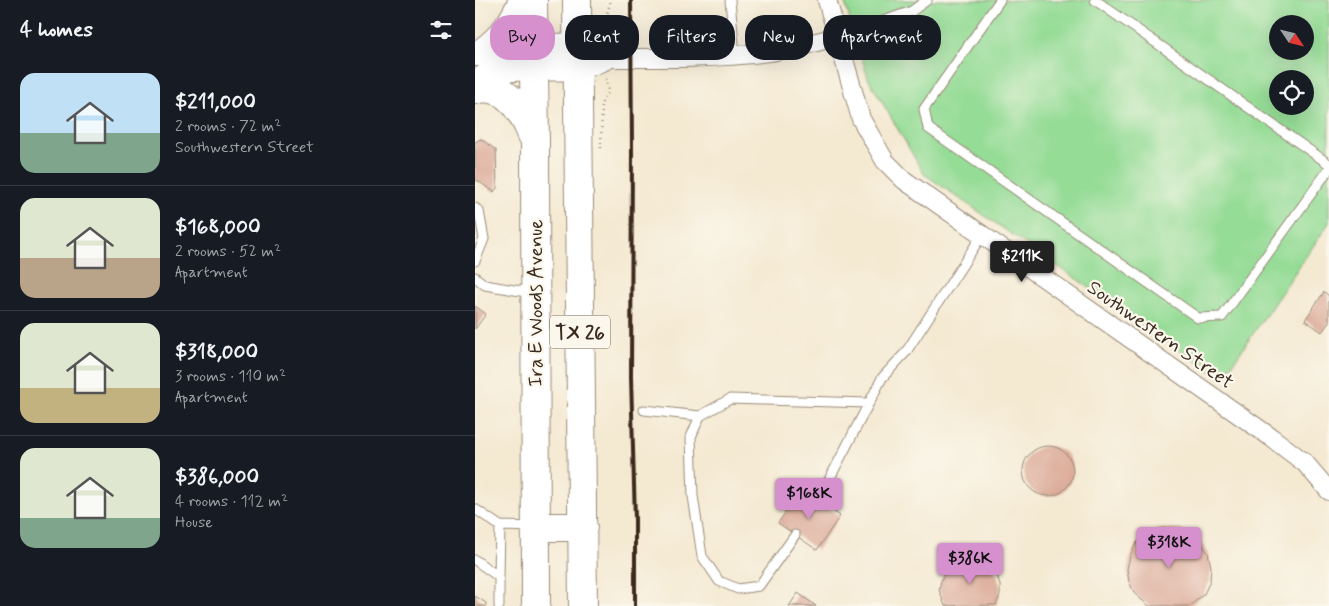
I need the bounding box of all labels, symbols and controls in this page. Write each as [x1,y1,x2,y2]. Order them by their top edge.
chip: Buy [490,15,555,60]
chip: Rent [565,15,639,60]
chip: Filters [649,15,735,60]
chip: New [745,15,813,60]
chip: Apartment [823,15,941,60]
north arrow [1269,15,1314,60]
map controls [1269,15,1314,115]
text: 4 homes [20,16,93,44]
icon: filters [427,16,455,44]
button: locate [1269,70,1314,115]
text: $211,000 [175,88,256,116]
icon: home [60,93,120,153]
text: 2 rooms · 72 m² [175,116,281,137]
text: Southwestern Street [175,137,314,158]
text: $168,000 [175,213,261,241]
icon: home [60,218,120,278]
street label: Ira E Woods Avenue [523,219,550,387]
pin: $211K [987,240,1057,283]
text: 2 rooms · 52 m² [175,241,281,262]
text: $211K [1001,246,1043,267]
text: Apartment [175,262,248,283]
street label: Southwestern Street [1081,274,1239,396]
road number: TX 26 [550,316,610,348]
text: $318,000 [175,338,258,366]
icon: home [60,343,120,403]
text: 3 rooms · 110 m² [175,366,286,387]
text: Apartment [175,387,248,408]
text: $386,000 [175,463,259,491]
icon: home [60,468,120,528]
pin: $168K [774,478,844,520]
text: $168K [786,483,832,504]
text: 4 rooms · 112 m² [175,491,288,512]
text: House [175,512,213,533]
pin: $318K [1134,526,1204,569]
text: $318K [1147,532,1191,553]
pin: $386K [935,542,1005,585]
text: $386K [948,548,992,569]

